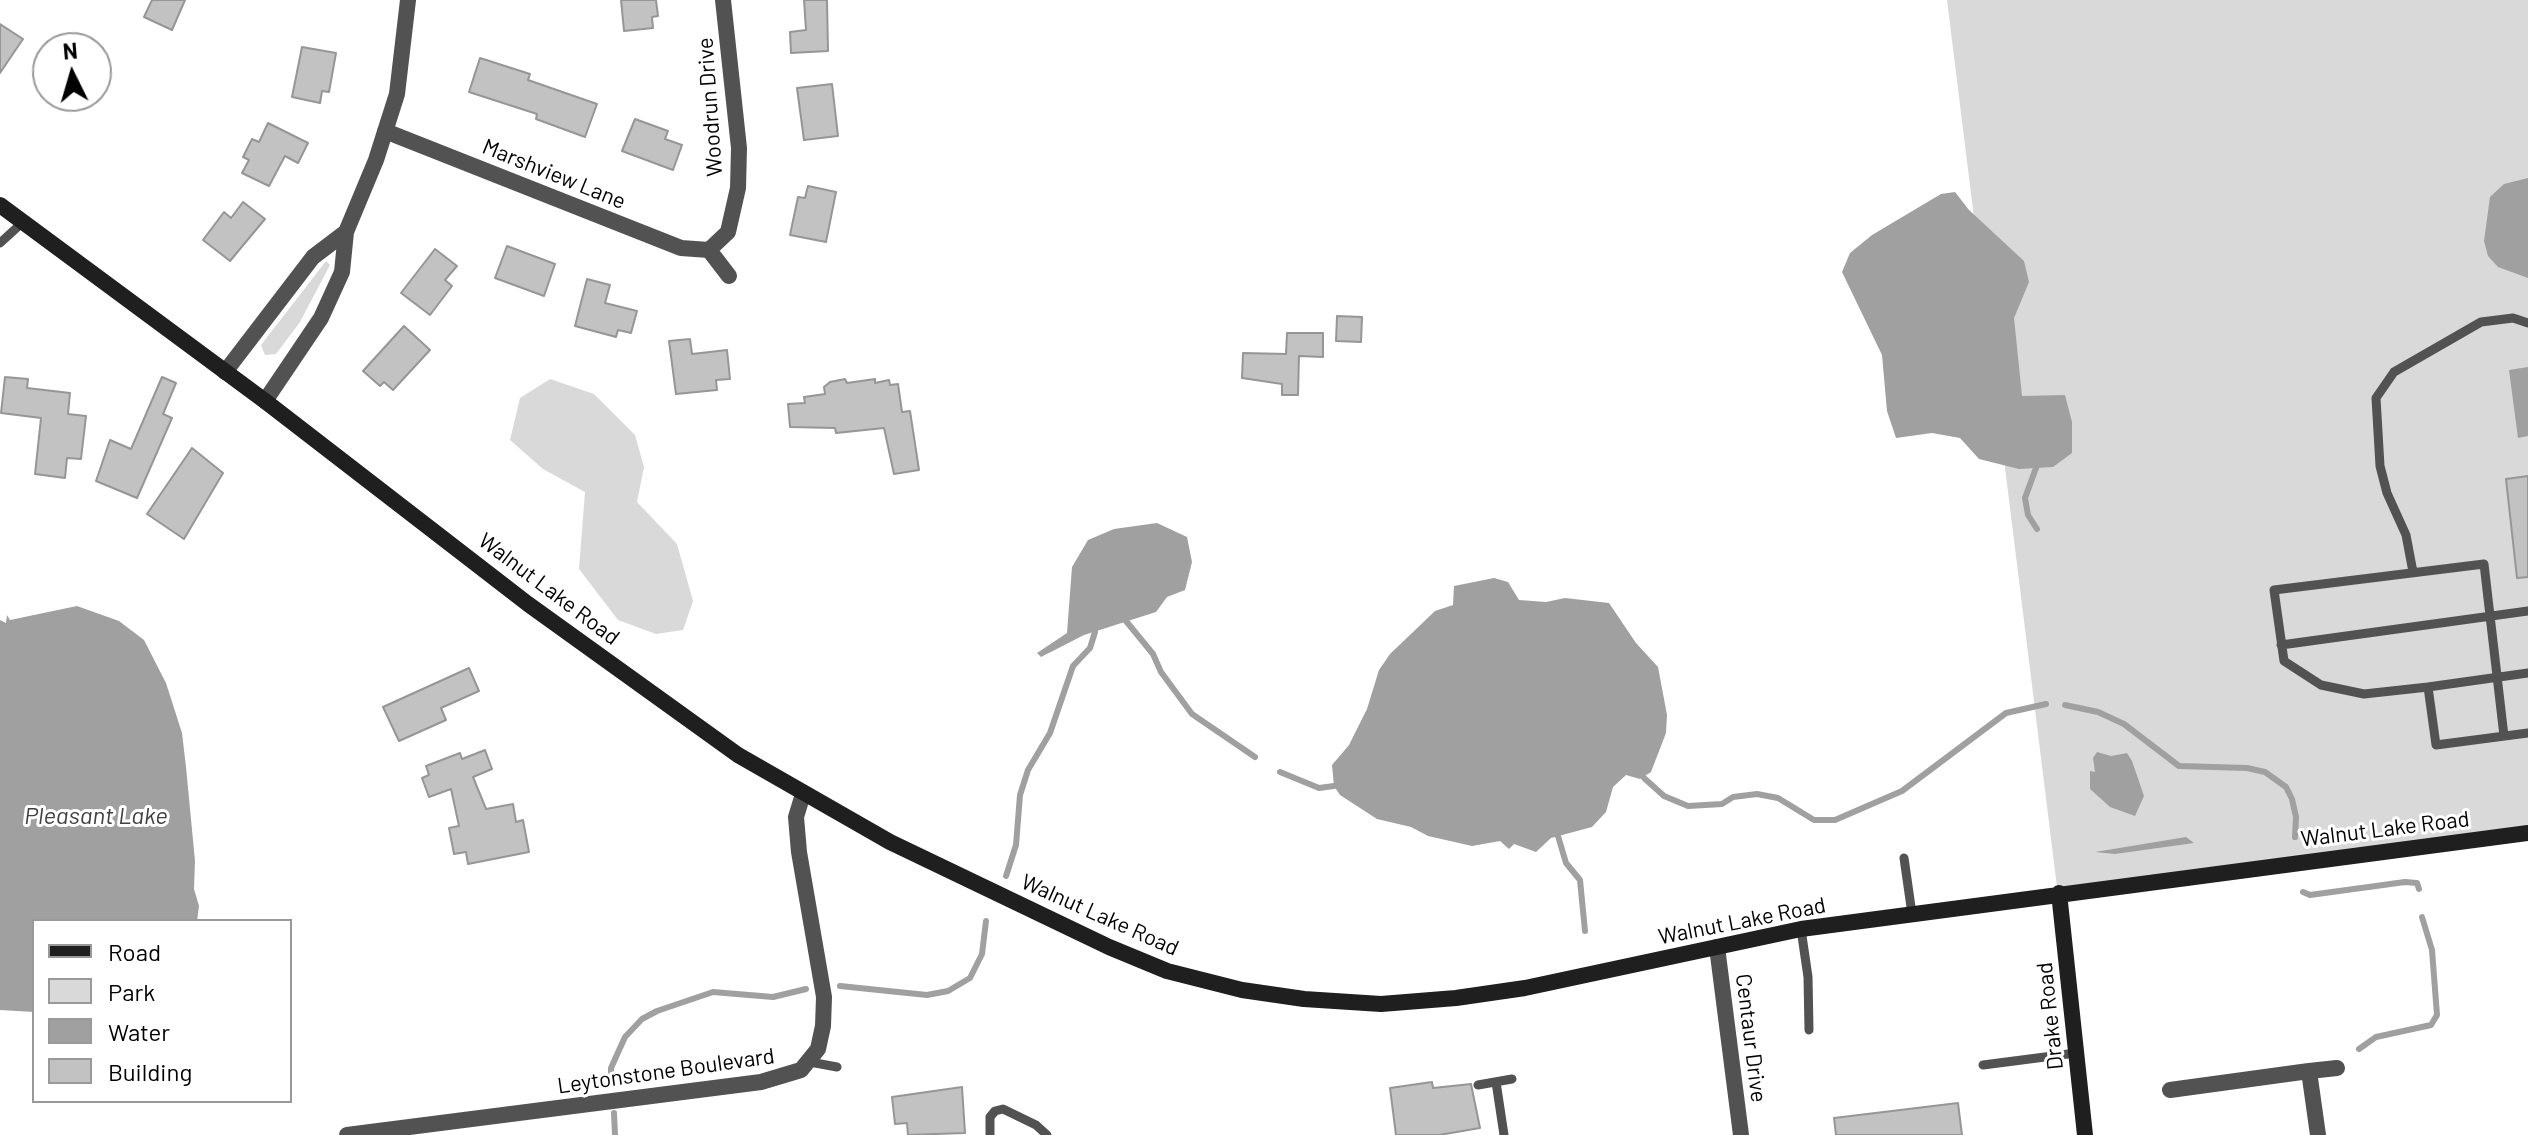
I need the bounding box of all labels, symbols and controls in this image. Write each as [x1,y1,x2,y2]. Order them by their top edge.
north arrow [32,32,112,112]
text: N [62,36,79,64]
street label: Woodrun Drive [692,37,728,177]
street label: Marshview Lane [479,133,629,215]
street label: Walnut Lake Road [473,527,625,651]
water label: Pleasant Lake [24,802,168,830]
street label: Walnut Lake Road [2299,806,2471,852]
street label: Walnut Lake Road [1017,868,1183,962]
street label: Walnut Lake Road [1656,892,1828,950]
legend [32,919,292,1103]
text: Road [108,937,161,966]
street label: Drake Road [2031,961,2069,1071]
street label: Centaur Drive [1730,972,1772,1104]
text: Park [108,977,155,1006]
text: Water [108,1017,170,1046]
street label: Leytonstone Boulevard [556,1043,776,1099]
text: Building [108,1057,192,1086]

